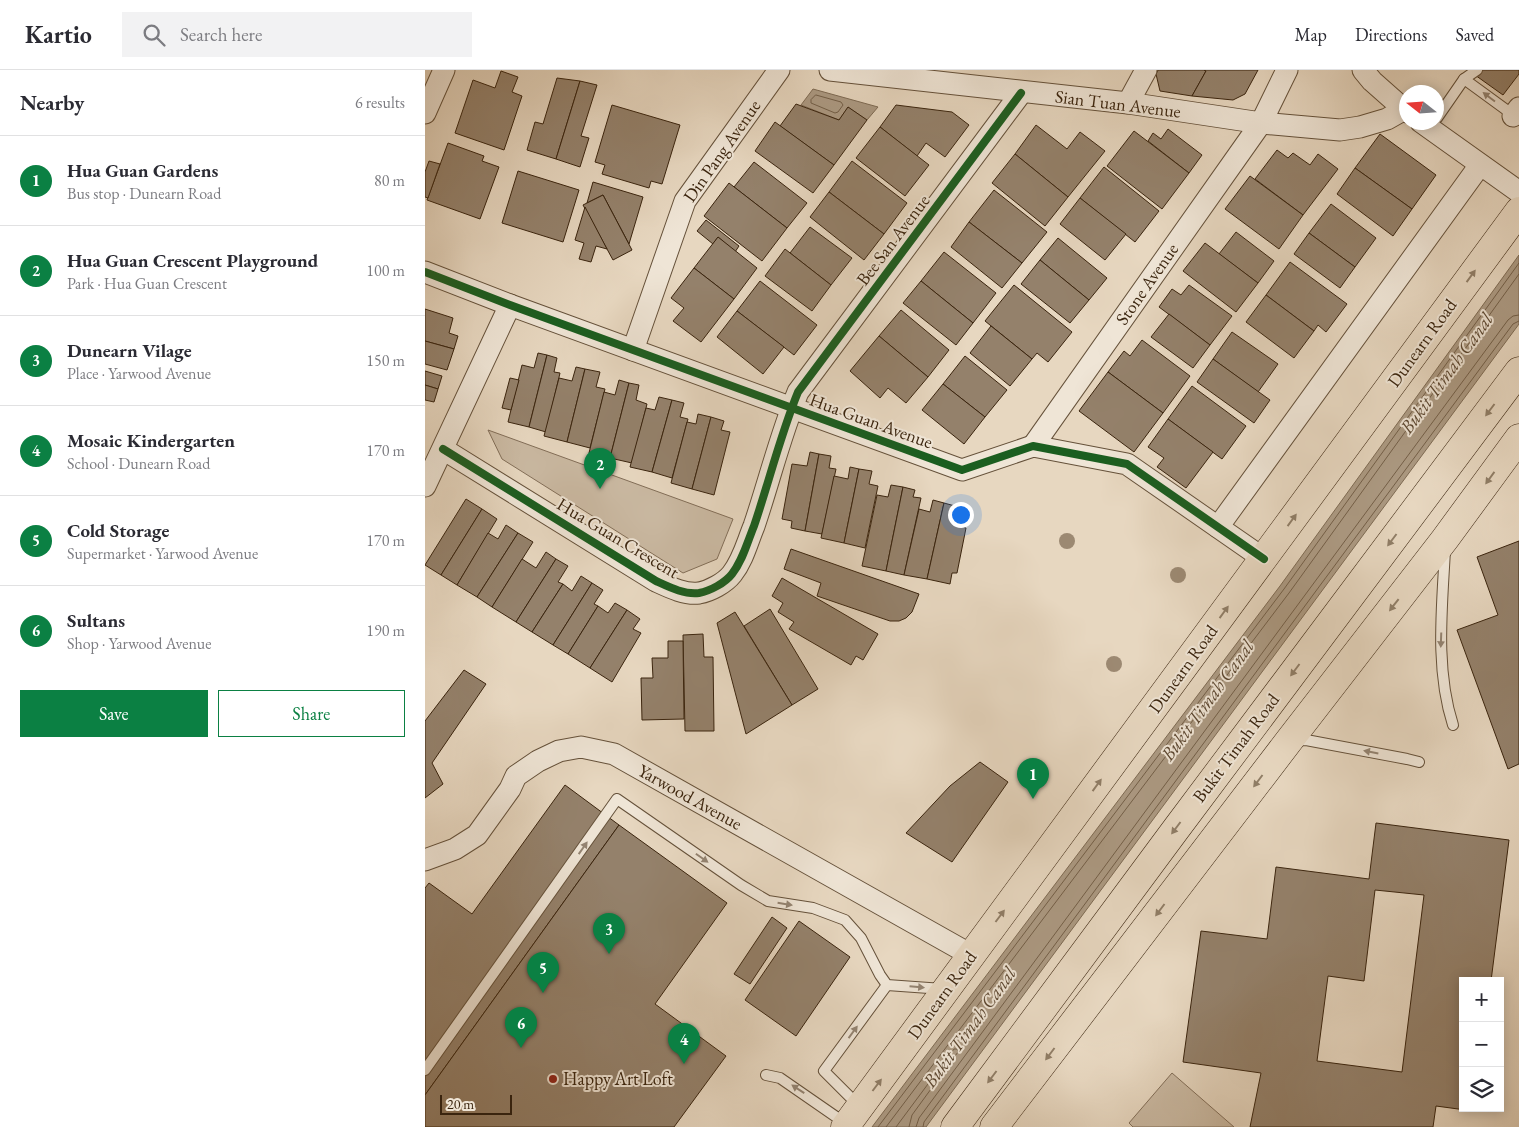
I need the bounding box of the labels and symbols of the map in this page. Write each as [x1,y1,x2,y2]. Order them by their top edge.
street label: Sian Tuan Avenue [1054,84,1182,123]
north arrow [1399,85,1444,130]
one-way arrow [1483,92,1496,103]
street label: Din Pang Avenue [678,95,765,206]
street label: Bee San Avenue [851,190,934,290]
street label: Stone Avenue [1110,238,1183,329]
one-way arrow [1466,269,1476,283]
street label: Dunearn Road [1382,293,1462,391]
water label: Bukit Timah Canal [1394,308,1499,439]
street label: Hua Guan Avenue [806,388,936,453]
one-way arrow [1485,403,1495,417]
pin: 2 [584,448,616,489]
one-way arrow [1485,471,1495,485]
street label: Hua Guan Crescent [553,492,684,583]
your location [948,502,974,528]
one-way arrow [1287,514,1298,527]
one-way arrow [1387,533,1398,546]
one-way arrow [1389,598,1399,612]
one-way arrow [1219,606,1230,619]
street label: Dunearn Road [1143,619,1223,717]
one-way arrow [1437,632,1445,648]
water label: Bukit Timah Canal [1155,635,1260,766]
one-way arrow [1290,663,1300,677]
street label: Bukit Timah Road [1187,688,1285,807]
one-way arrow [1364,748,1379,756]
street label: Yarwood Avenue [634,758,746,835]
pin: 1 [1017,758,1049,799]
one-way arrow [1253,774,1264,787]
one-way arrow [1092,778,1102,792]
one-way arrow [1171,821,1182,834]
one-way arrow [578,841,588,855]
one-way arrow [695,853,709,863]
one-way arrow [778,900,794,908]
one-way arrow [1155,903,1165,917]
one-way arrow [995,910,1006,923]
pin: 3 [593,913,625,954]
street label: Dunearn Road [902,945,982,1043]
pin: 5 [527,952,559,993]
water label: Bukit Timah Canal [917,962,1022,1093]
one-way arrow [909,983,925,991]
pin: 6 [505,1007,537,1048]
pin: 4 [668,1023,700,1064]
one-way arrow [847,1026,858,1039]
one-way arrow [1044,1047,1055,1060]
place label: Happy Art Loft [563,1067,673,1090]
one-way arrow [987,1070,997,1084]
marker: Happy Art Loft [547,1073,559,1085]
one-way arrow [872,1078,882,1092]
one-way arrow [791,1084,804,1094]
scale bar [440,1092,513,1115]

